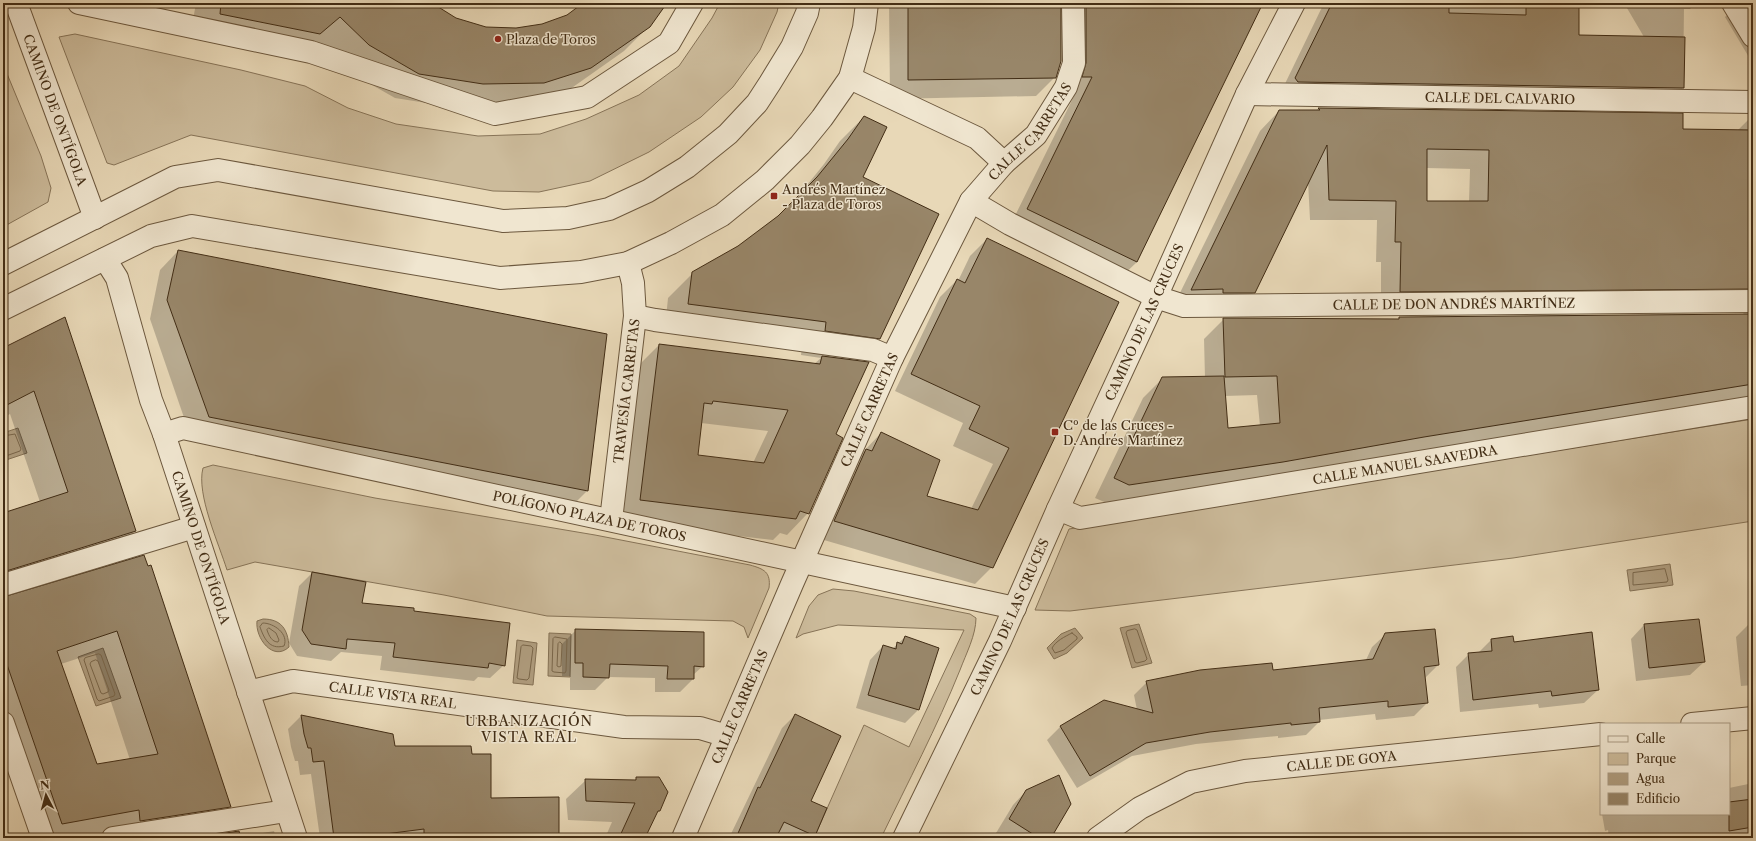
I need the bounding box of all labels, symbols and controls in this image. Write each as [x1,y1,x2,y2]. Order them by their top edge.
place label: Plaza de Toros [506,31,596,47]
street label: CAMINO DE ONTÍGOLA [20,32,91,189]
marker: Plaza de Toros [493,34,503,44]
street label: CALLE CARRETAS [985,79,1075,183]
street label: CALLE DEL CALVARIO [1425,89,1575,107]
place label: Andrés Martínez - Plaza de Toros [781,181,886,212]
marker: Andrés Martínez - Plaza de Toros [769,191,779,201]
street label: CAMINO DE LAS CRUCES [1101,241,1187,403]
street label: CALLE DE DON ANDRÉS MARTÍNEZ [1333,295,1576,313]
street label: TRAVESÍA CARRETAS [610,318,643,464]
street label: CALLE CARRETAS [837,350,901,469]
place label: Cº de las Cruces - D. Andrés Martínez [1063,417,1183,448]
marker: Cº de las Cruces - D. Andrés Martínez [1050,427,1060,437]
street label: CALLE MANUEL SAAVEDRA [1311,441,1499,488]
street label: CAMINO DE ONTÍGOLA [169,469,234,627]
street label: POLÍGONO PLAZA DE TOROS [491,487,688,545]
street label: CAMINO DE LAS CRUCES [967,536,1052,698]
street label: CALLE CARRETAS [708,647,771,766]
street label: CALLE VISTA REAL [328,678,458,712]
district label: URBANIZACIÓN VISTA REAL [465,711,593,746]
legend [1600,723,1730,815]
text: Calle [1636,731,1666,746]
street label: CALLE DE GOYA [1286,747,1398,775]
text: Parque [1636,751,1677,766]
text: Agua [1635,771,1666,786]
north arrow [26,775,66,815]
text: N [39,778,51,793]
text: Edificio [1636,791,1680,806]

